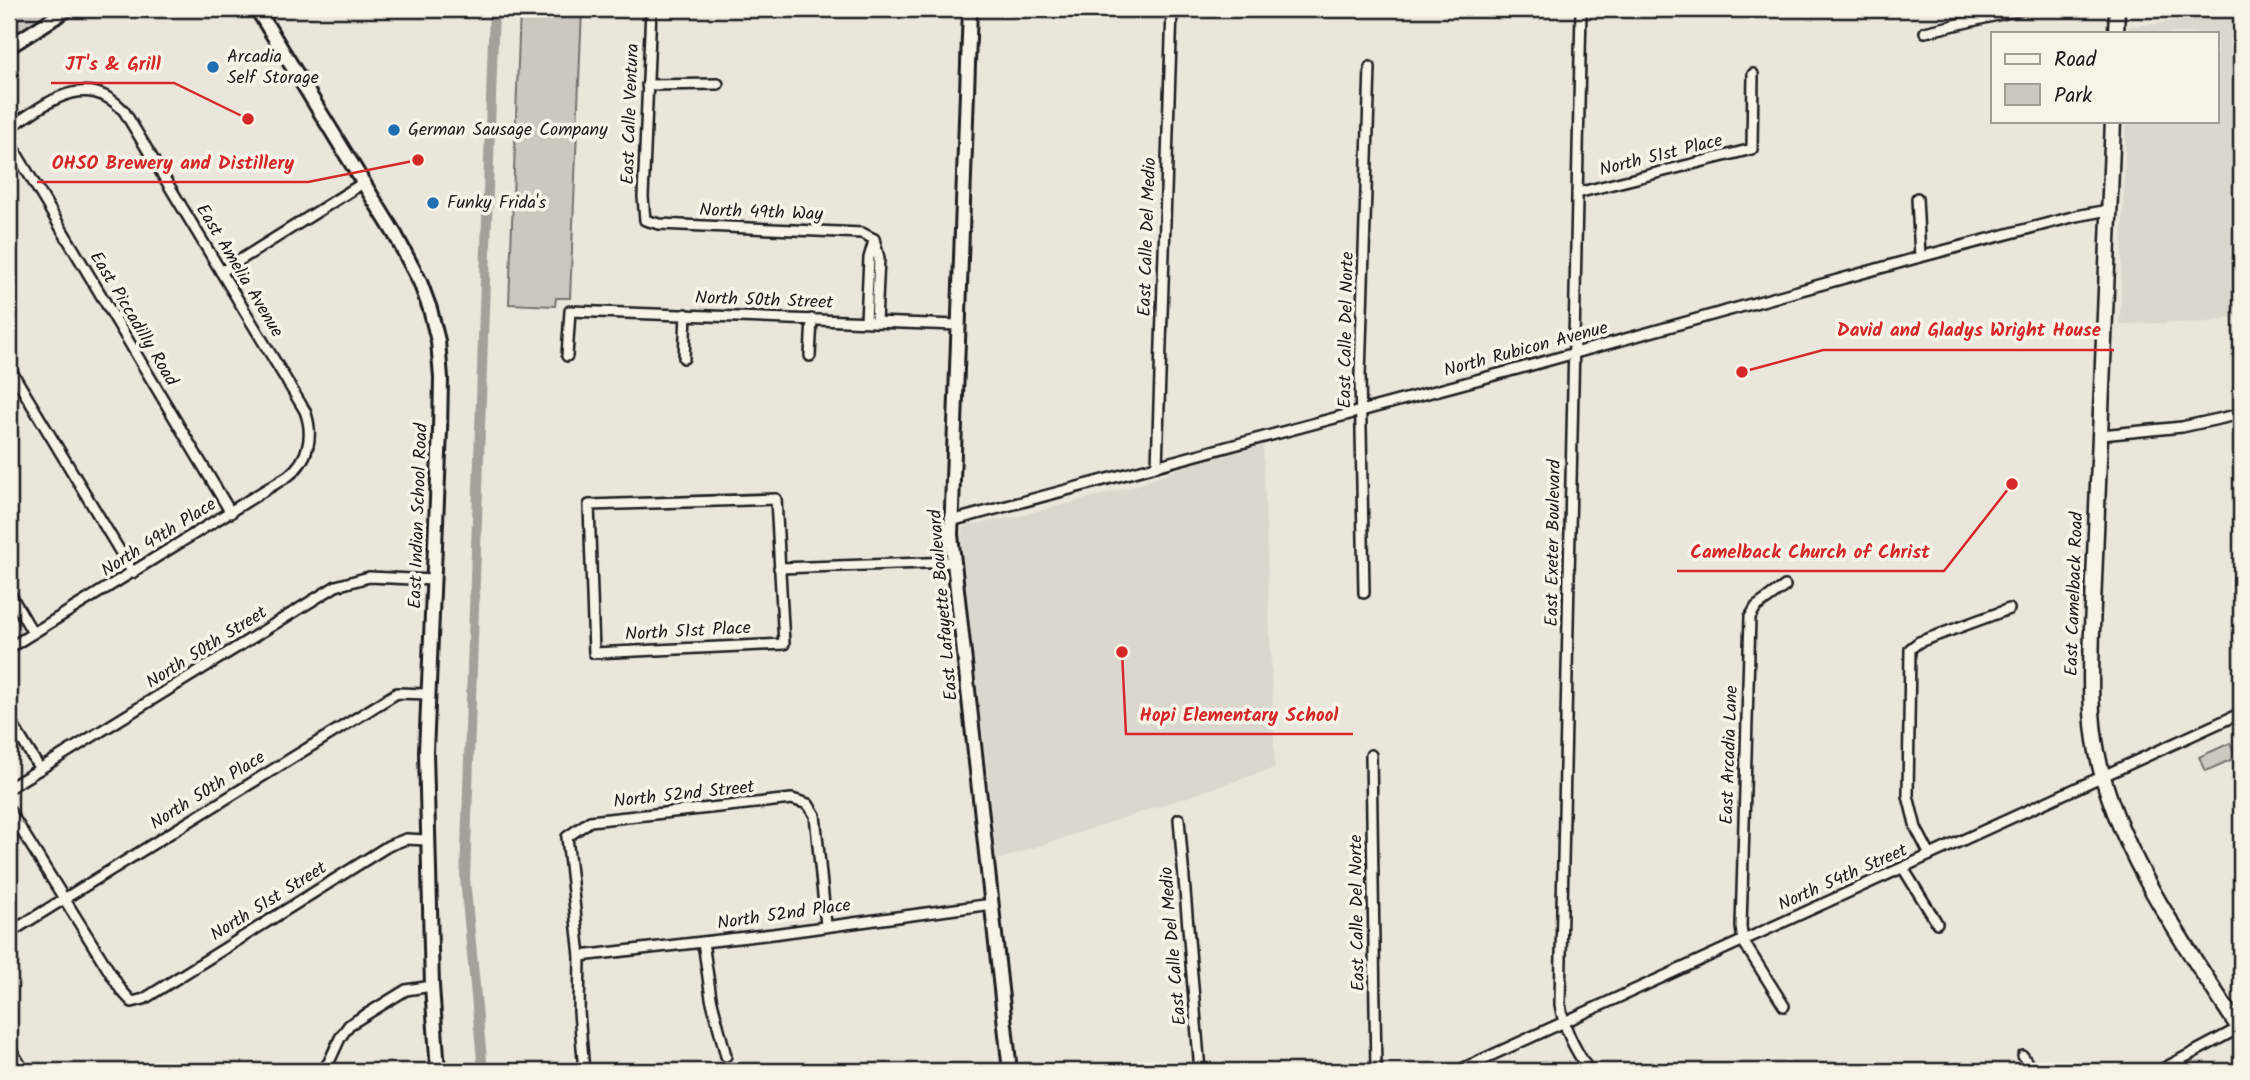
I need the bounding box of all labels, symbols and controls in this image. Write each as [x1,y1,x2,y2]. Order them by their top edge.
legend [1991,32,2218,122]
callout: JT's & Grill [51,43,174,83]
place label: Arcadia Self Storage [227,43,319,93]
street label: East Calle Ventura [614,43,648,185]
text: Road [2054,44,2097,77]
text: JT's & Grill [65,50,162,80]
marker: Arcadia Self Storage [205,59,221,75]
text: Park [2054,80,2092,113]
place label: German Sausage Company [408,116,608,145]
marker: German Sausage Company [386,122,402,138]
street label: North 51st Place [1596,127,1726,185]
callout: OHSO Brewery and Distillery [37,142,308,182]
text: OHSO Brewery and Distillery [52,149,294,179]
street label: East Calle Del Medio [1131,157,1165,317]
place label: Funky Frida's [447,189,546,218]
marker: Funky Frida's [425,195,441,211]
street label: North 49th Way [699,196,824,230]
street label: East Amelia Avenue [188,199,290,343]
street label: East Piccadilly Road [81,246,185,393]
street label: East Calle Del Norte [1331,251,1363,409]
street label: North 50th Street [694,284,835,318]
callout: David and Gladys Wright House [1823,310,2114,350]
street label: North Rubicon Avenue [1441,314,1611,386]
text: David and Gladys Wright House [1837,316,2101,346]
street label: East Indian School Road [401,422,437,609]
street label: East Exeter Boulevard [1538,458,1570,627]
street label: North 49th Place [96,491,222,585]
street label: East Lafayette Boulevard [921,507,967,702]
street label: East Camelback Road [2058,510,2092,677]
callout: Camelback Church of Christ [1677,531,1944,571]
text: Camelback Church of Christ [1690,538,1930,568]
street label: North 50th Street [141,599,274,697]
street label: North 51st Place [624,614,752,650]
street label: East Arcadia Lane [1713,685,1747,825]
callout: Hopi Elementary School [1126,694,1353,734]
text: Hopi Elementary School [1140,701,1339,731]
street label: North 50th Place [145,744,271,838]
street label: North 52nd Street [612,773,757,817]
street label: East Calle Del Norte [1342,834,1374,992]
street label: North 54th Street [1774,836,1913,920]
street label: North 51st Street [205,854,334,950]
street label: East Calle Del Medio [1153,865,1195,1027]
street label: North 52nd Place [715,891,853,939]

